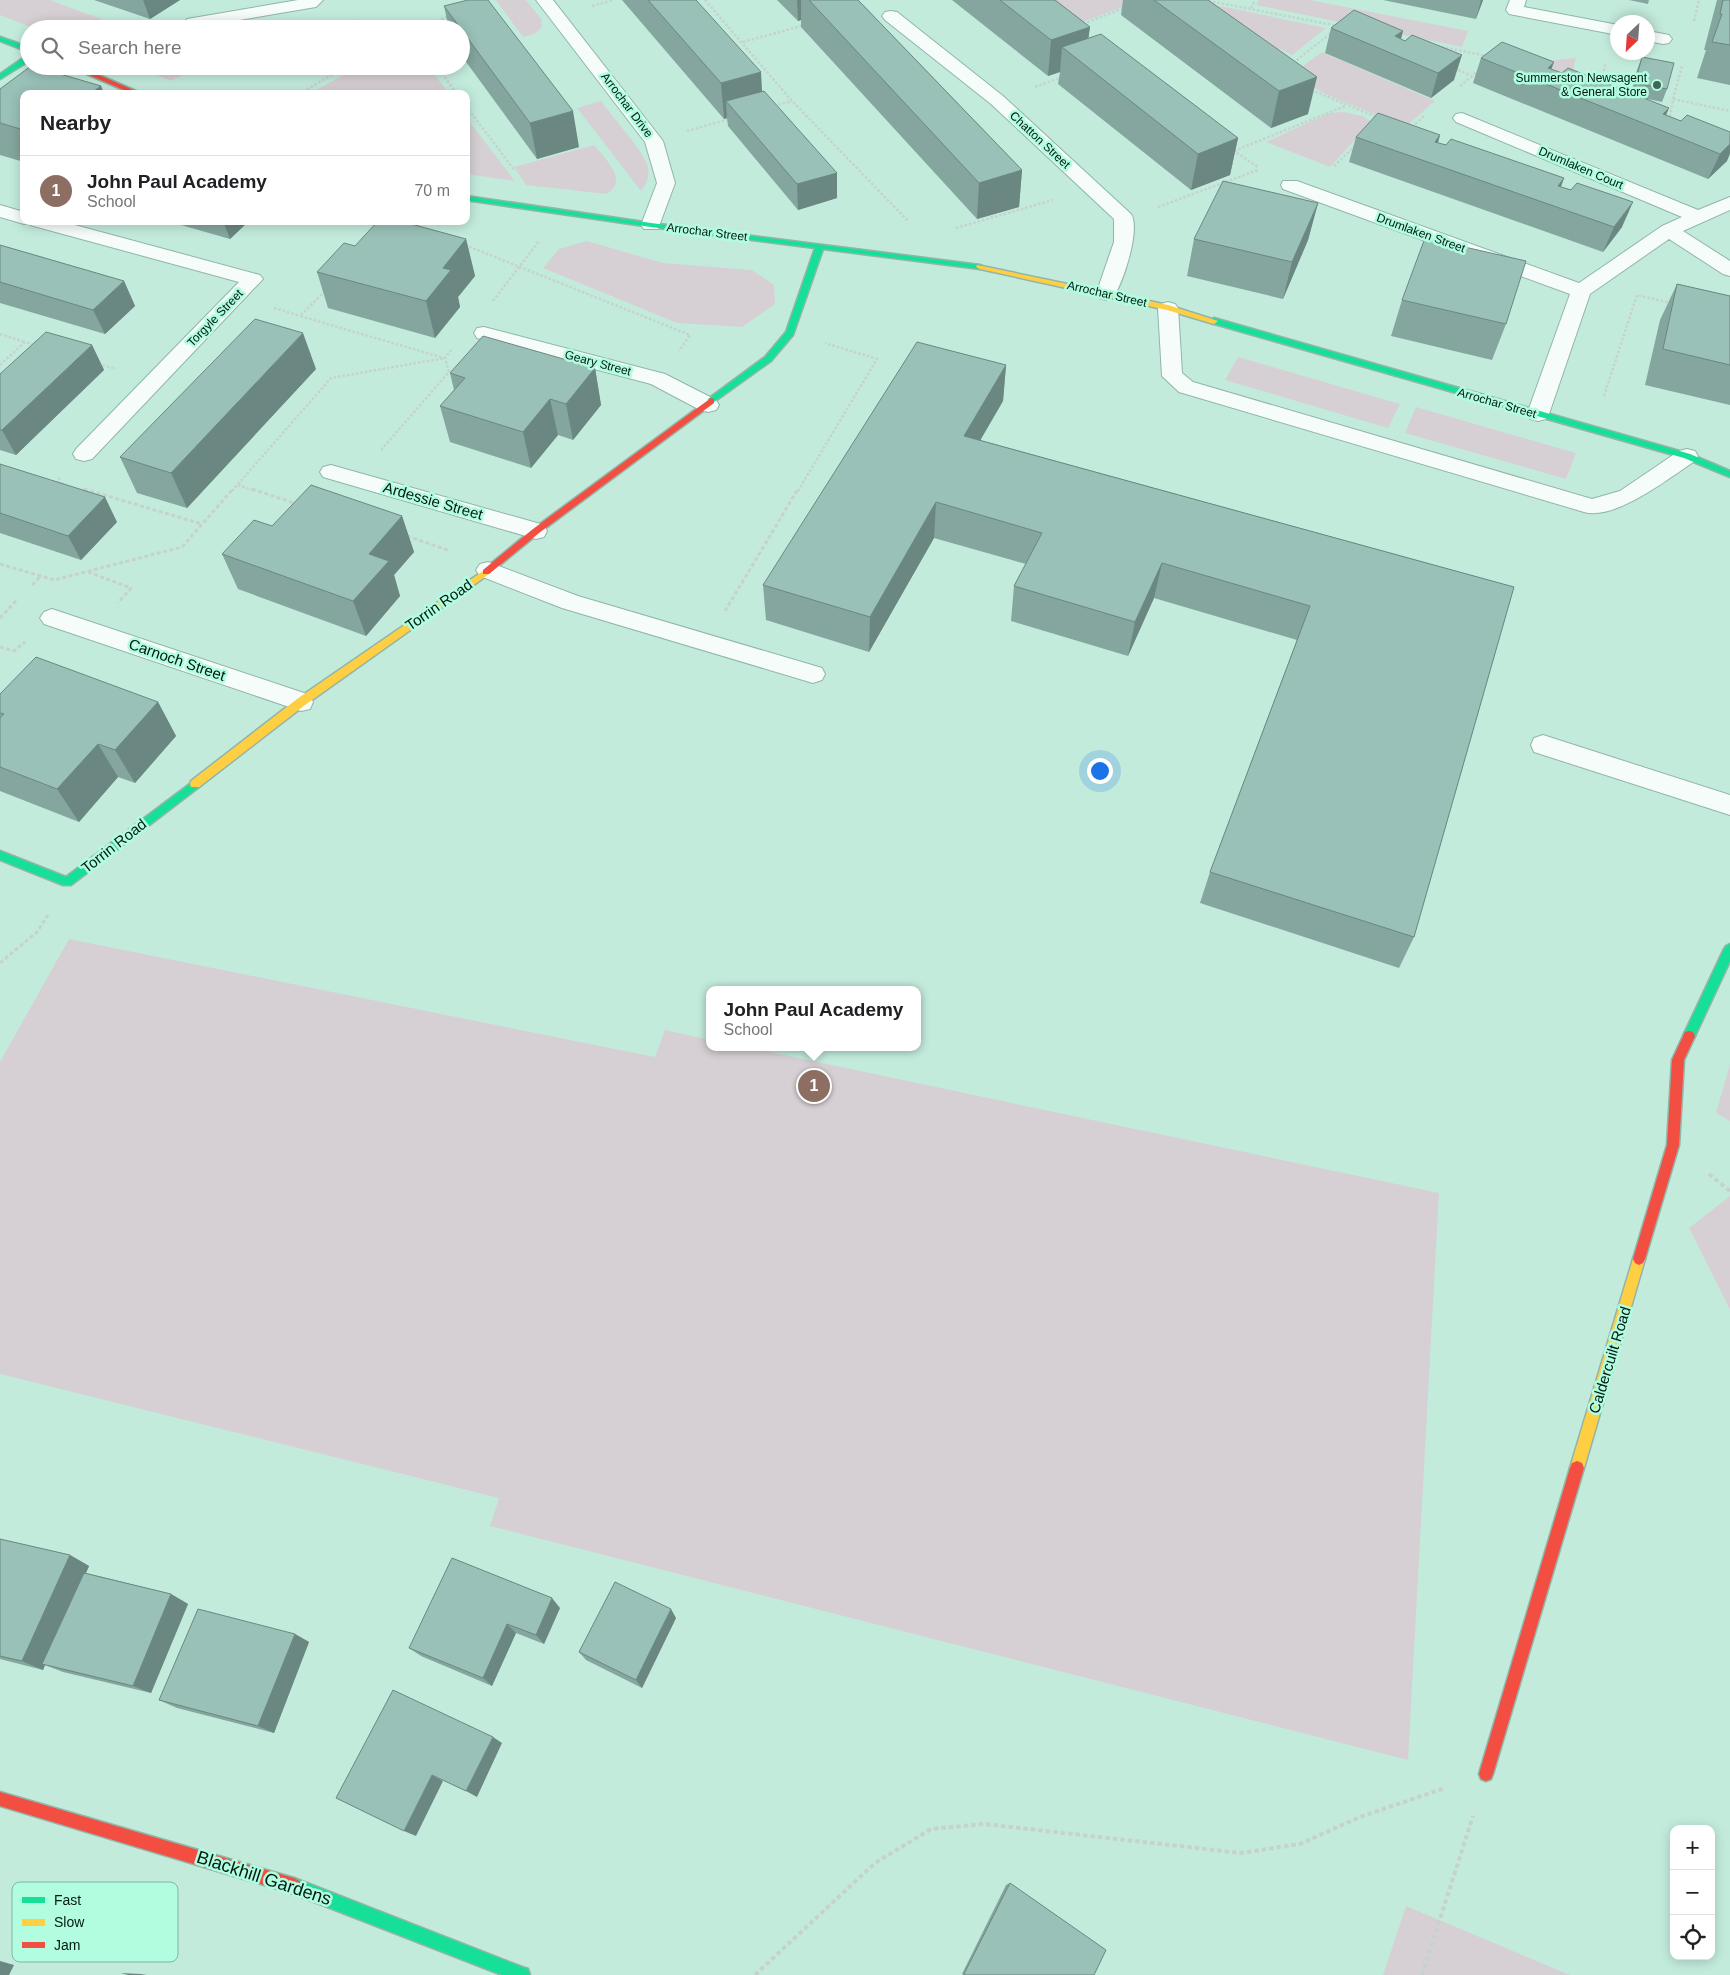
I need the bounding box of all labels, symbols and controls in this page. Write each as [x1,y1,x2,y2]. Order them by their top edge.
north arrow [1610,15,1655,60]
search box [20,20,470,75]
icon: search [38,34,66,62]
text: Search here [78,37,182,58]
street label: Arrochar Drive [598,70,656,140]
place label: Summerston Newsagent & General Store [1516,71,1648,99]
marker: Summerston Newsagent & General Store [1651,79,1663,91]
street label: Chatton Street [1007,108,1074,172]
text: Nearby [40,111,111,134]
street label: Drumlaken Court [1537,144,1626,192]
text: John Paul Academy [87,171,267,192]
text: 1 [52,182,60,199]
text: 70 m [414,182,450,199]
text: School [87,193,136,210]
street label: Drumlaken Street [1375,210,1468,256]
street label: Arrochar Street [666,220,749,244]
street label: Arrochar Street [1066,278,1149,310]
street label: Torgyle Street [184,286,246,349]
street label: Geary Street [563,347,633,379]
street label: Arrochar Street [1456,385,1539,421]
street label: Ardessie Street [382,478,486,523]
street label: Torrin Road [402,575,475,634]
street label: Carnoch Street [127,635,228,684]
your location [1087,758,1113,784]
street label: Torrin Road [78,815,149,876]
popup [706,986,921,1051]
text: John Paul Academy [724,999,903,1020]
text: School [724,1021,772,1038]
pin: 1 [798,1067,830,1105]
street label: Caldercuilt Road [1585,1304,1634,1415]
map controls [1670,1825,1715,1960]
button: + [1670,1825,1715,1870]
street label: Blackhill Gardens [194,1847,334,1909]
button: − [1670,1870,1715,1915]
legend [12,1882,178,1962]
text: Fast [54,1892,81,1908]
text: Slow [54,1914,85,1930]
button: locate [1670,1915,1715,1960]
text: Jam [54,1937,80,1953]

